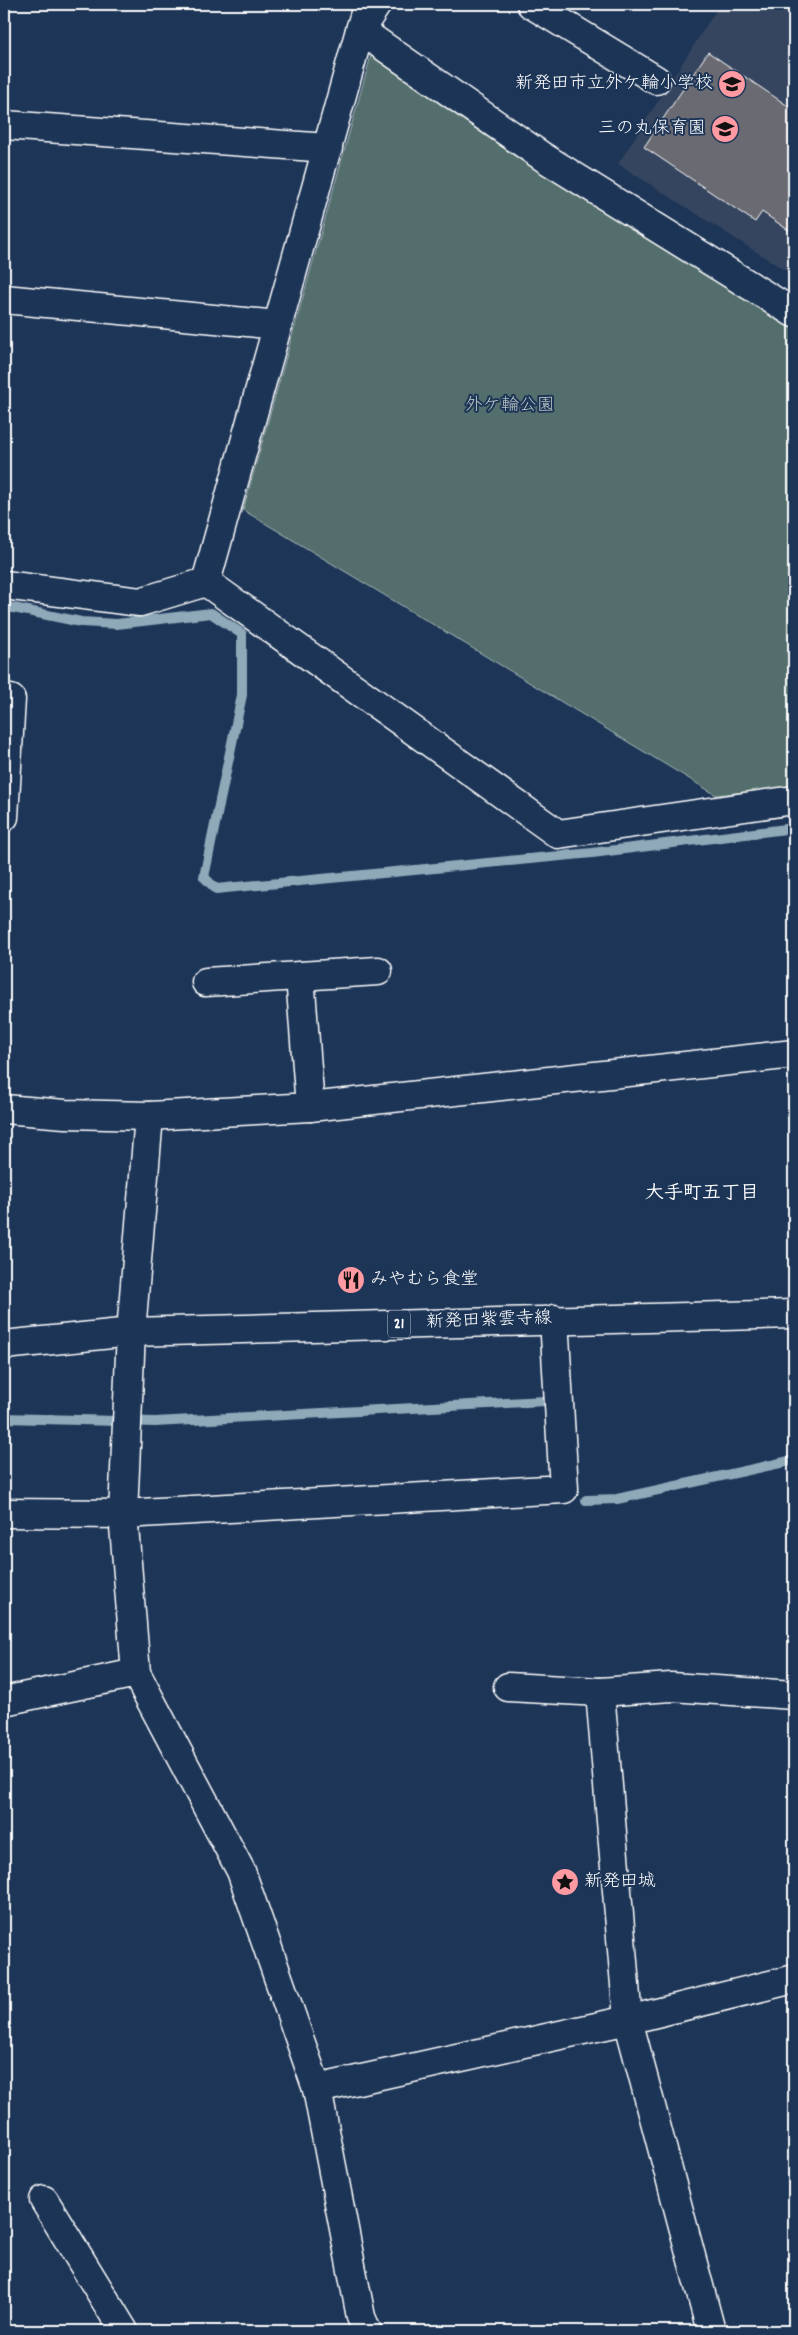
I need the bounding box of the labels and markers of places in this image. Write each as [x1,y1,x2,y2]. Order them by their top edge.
school or university icon: 新発田市立外ケ輪小学校 [717,69,747,99]
place label: 新発田市立外ケ輪小学校 [515,72,713,97]
school or university icon: 三の丸保育園 [710,114,740,144]
place label: 三の丸保育園 [598,117,706,142]
restaurant icon: みやむら食堂 [336,1265,366,1295]
place label: みやむら食堂 [370,1268,478,1293]
place icon: 新発田城 [550,1867,580,1897]
place label: 新発田城 [584,1870,656,1895]

